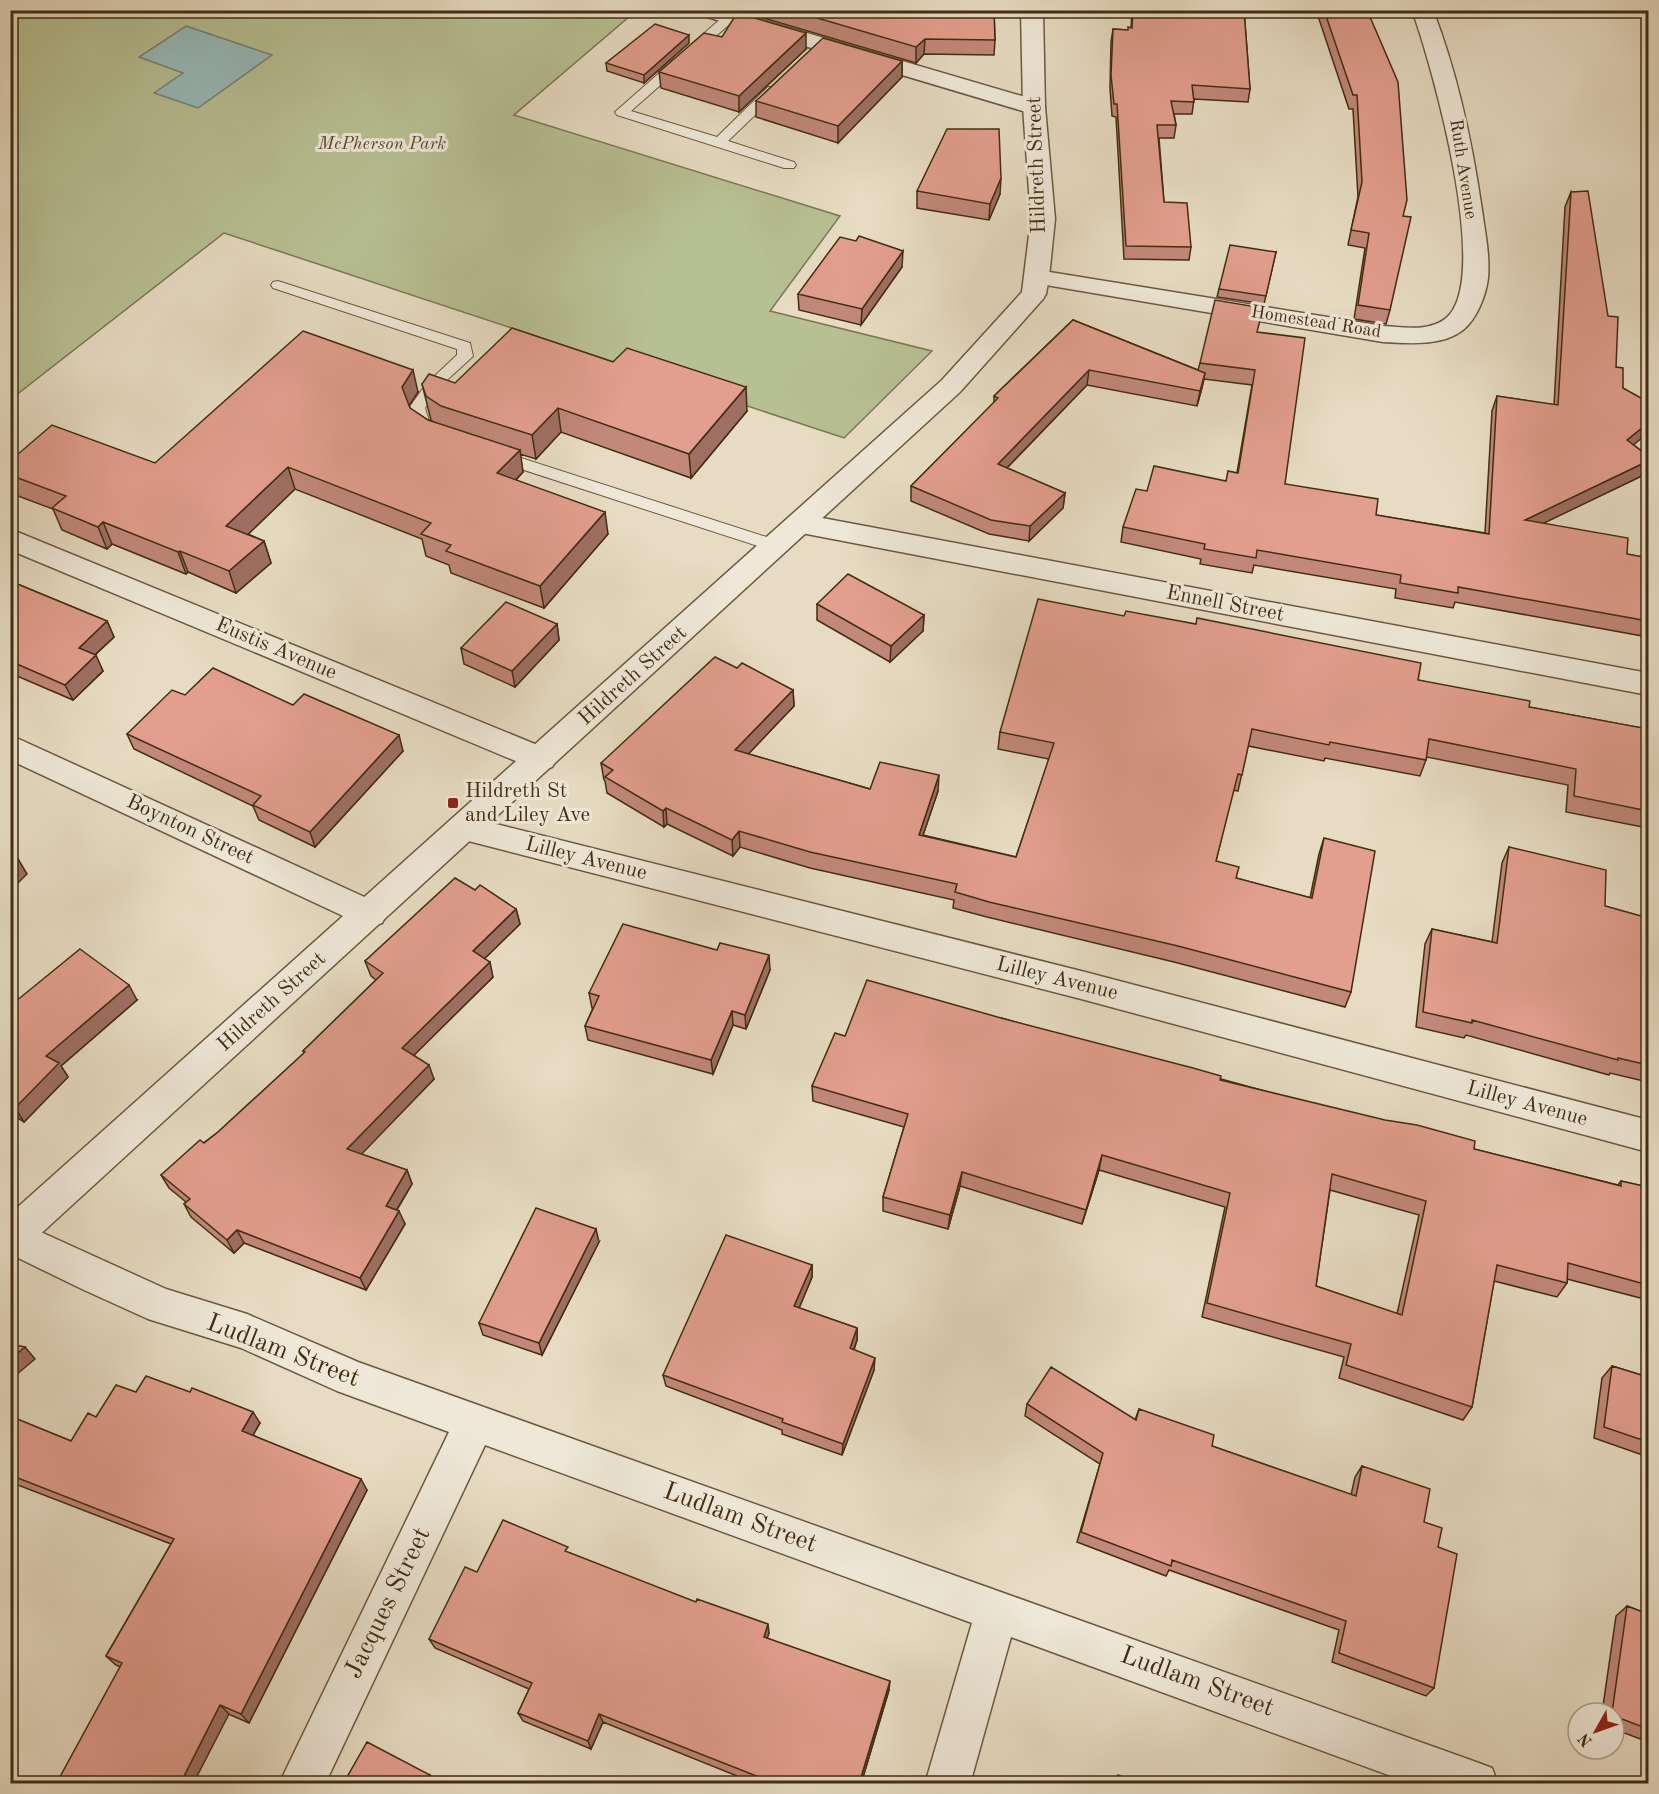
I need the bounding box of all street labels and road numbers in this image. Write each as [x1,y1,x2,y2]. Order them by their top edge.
street label: Hildreth Street [1024,96,1050,234]
street label: Ruth Avenue [1446,118,1480,220]
street label: Homestead Road [1250,303,1382,341]
street label: Ennell Street [1164,582,1286,626]
street label: Eustis Avenue [212,614,340,684]
street label: Hildreth Street [575,622,691,730]
street label: Boynton Street [123,791,257,869]
street label: Lilley Avenue [523,834,649,884]
street label: Hildreth Street [214,948,330,1056]
street label: Lilley Avenue [994,954,1120,1004]
street label: Lilley Avenue [1464,1078,1590,1130]
street label: Ludlam Street [203,1310,363,1392]
street label: Ludlam Street [660,1478,820,1558]
street label: Jacques Street [340,1523,436,1683]
street label: Ludlam Street [1117,1642,1277,1722]

